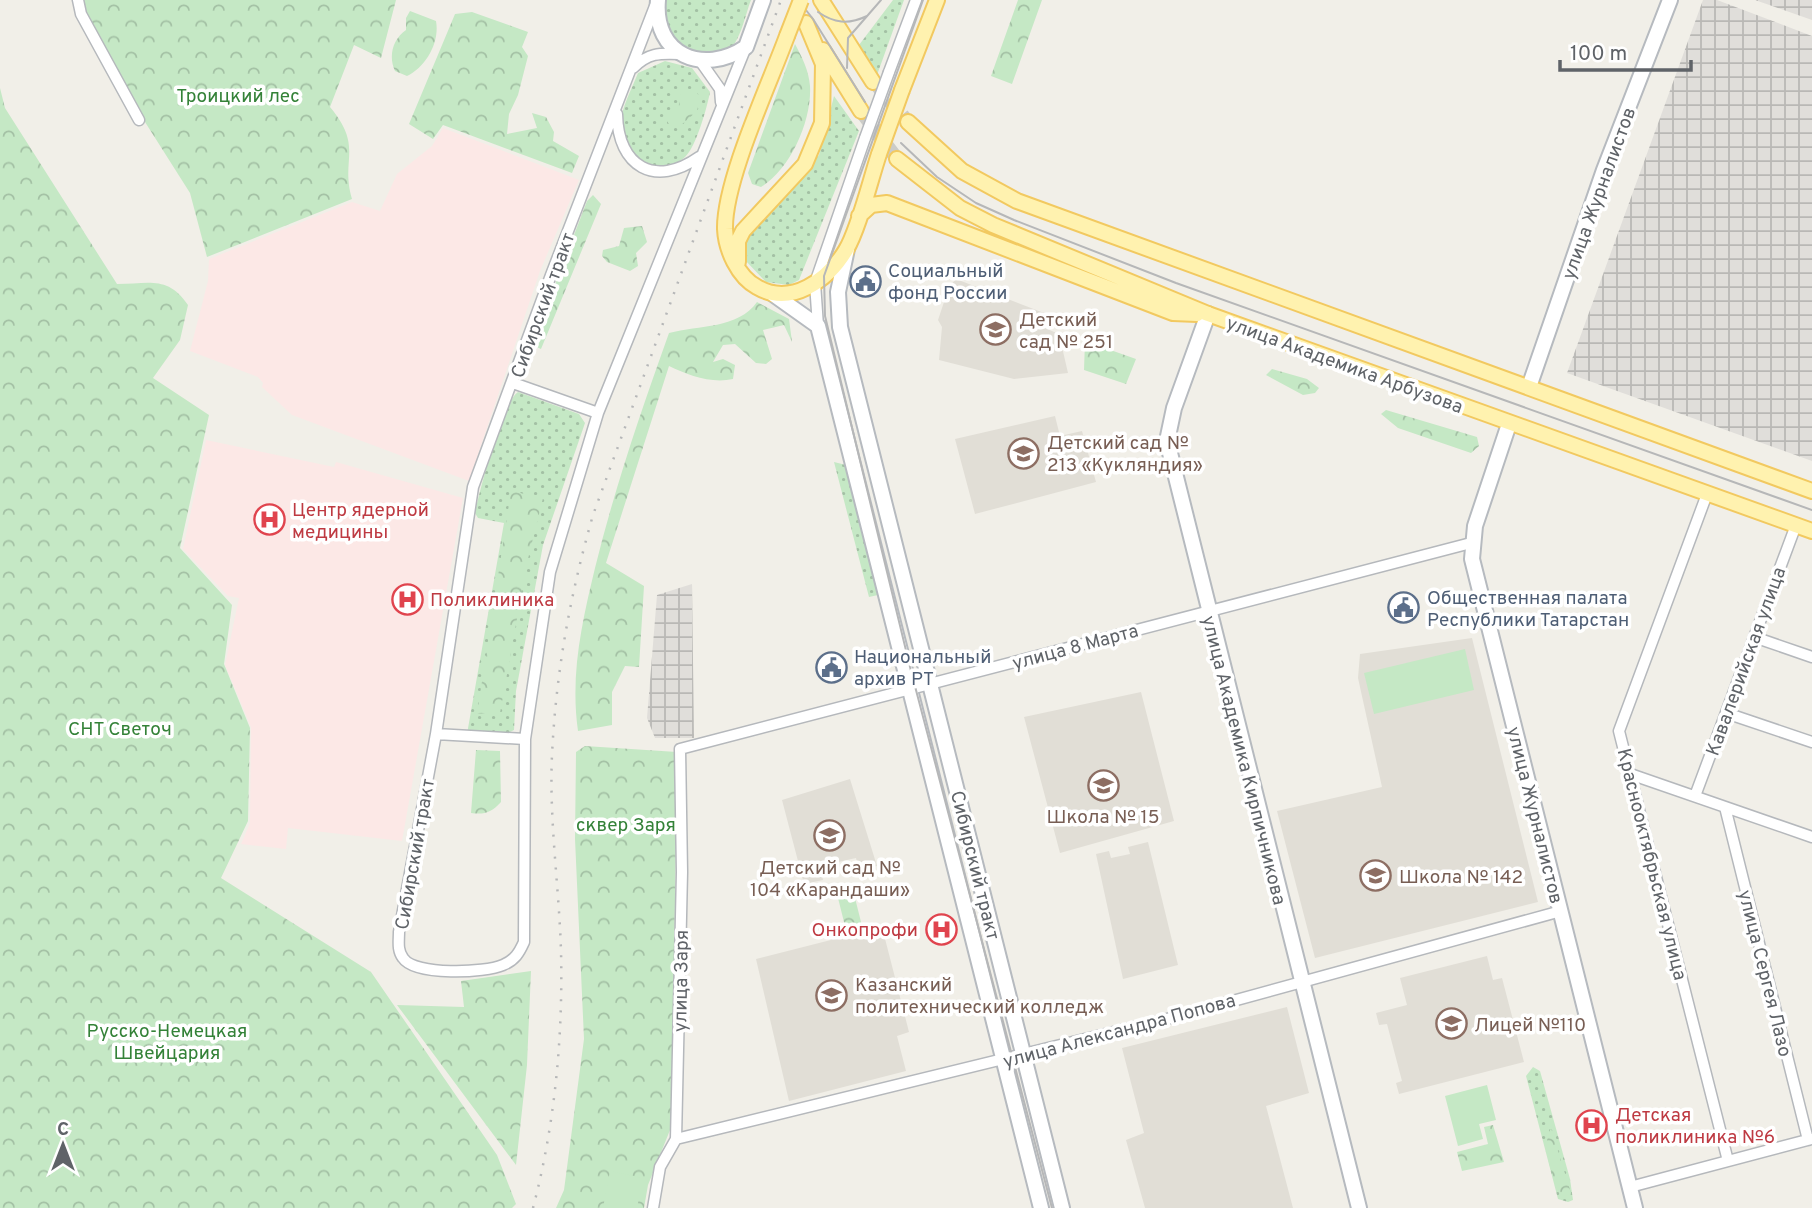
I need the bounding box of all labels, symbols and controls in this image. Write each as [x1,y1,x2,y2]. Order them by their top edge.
scale bar [1560,28,1691,72]
text: 100 m [1570,41,1627,68]
park label: Троицкий лес [176,85,300,109]
street label: улица Журналистов [1558,104,1642,283]
street label: Сибирский тракт [506,229,581,382]
place label: Социальный фонд России [888,260,1007,306]
public building icon: Социальный фонд России [848,264,882,298]
place label: Детский сад № 251 [1019,309,1113,355]
street label: улица Академика Арбузова [1223,312,1466,420]
school or university icon: Детский сад № 251 [979,313,1013,347]
place label: Детский сад № 213 «Кукляндия» [1047,432,1203,478]
school or university icon: Детский сад № 213 «Кукляндия» [1007,436,1041,470]
place label: Центр ядерной медицины [292,499,429,545]
hospital icon: Центр ядерной медицины [252,503,286,537]
street label: Кавалерийская улица [1702,564,1792,759]
hospital icon: Поликлиника [390,582,424,616]
place label: Общественная палата Республики Татарстан [1427,587,1629,633]
place label: Поликлиника [430,589,554,613]
public building icon: Общественная палата Республики Татарстан [1387,591,1421,625]
street label: улица Академика Кирпичникова [1195,613,1291,908]
street label: улица 8 Марта [1010,620,1141,676]
place label: Национальный архив РТ [854,646,991,692]
public building icon: Национальный архив РТ [814,650,848,684]
park label: СНТ Светоч [68,718,172,742]
street label: улица Журналистов [1500,724,1568,907]
street label: Краснооктябрьская улица [1611,746,1691,983]
school or university icon: Школа № 15 [1086,768,1120,802]
street label: Сибирский тракт [391,777,441,932]
street label: Сибирский тракт [944,788,1004,943]
place label: Школа № 15 [1047,806,1159,830]
park label: сквер Заря [576,814,676,838]
school or university icon: Детский сад № 104 «Карандаши» [813,819,847,853]
place label: Детский сад № 104 «Карандаши» [750,857,910,903]
school or university icon: Школа № 142 [1359,859,1393,893]
place label: Школа № 142 [1399,866,1523,890]
street label: улица Сергея Лазо [1732,888,1796,1059]
hospital icon: Онкопрофи [924,912,958,946]
place label: Онкопрофи [812,919,918,943]
street label: улица Заря [669,930,695,1032]
place label: Казанский политехнический колледж [855,974,1104,1020]
school or university icon: Казанский политехнический колледж [815,978,849,1012]
street label: улица Александра Попова [1001,989,1238,1075]
school or university icon: Лицей №110 [1434,1007,1468,1041]
place label: Лицей №110 [1474,1014,1586,1038]
park label: Русско-Немецкая Швейцария [87,1020,247,1066]
place label: Детская поликлиника №6 [1615,1104,1775,1150]
hospital icon: Детская поликлиника №6 [1575,1108,1609,1142]
north arrow [28,1110,98,1180]
text: С [57,1118,69,1142]

